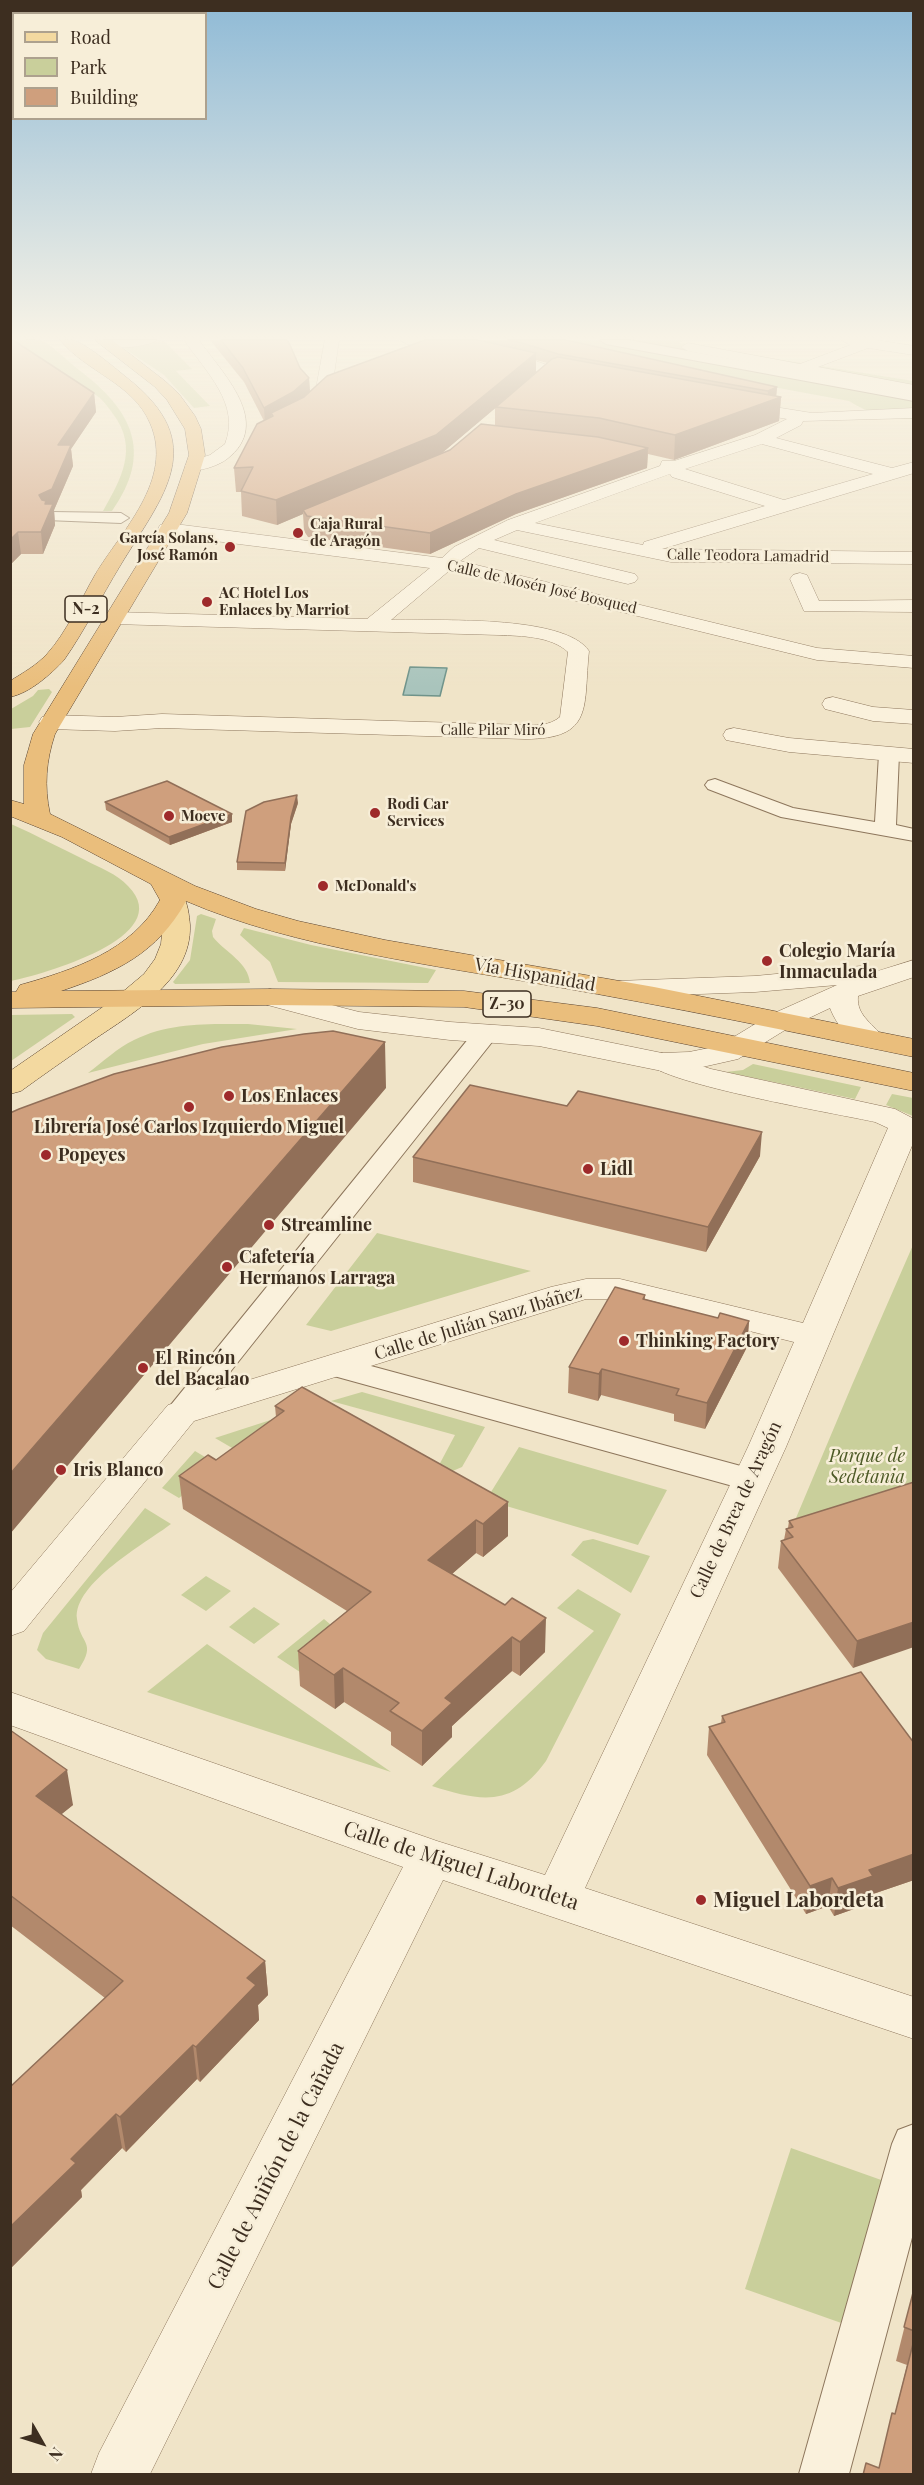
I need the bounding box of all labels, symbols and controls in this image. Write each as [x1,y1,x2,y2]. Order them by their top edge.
legend [12,12,207,120]
text: Road [70,25,111,49]
text: Park [70,55,107,79]
text: Building [70,85,138,109]
place label: Caja Rural de Aragón [310,515,383,550]
marker: Caja Rural de Aragón [291,526,305,540]
place label: García Solans, José Ramón [119,529,218,564]
marker: García Solans, José Ramón [223,540,237,554]
street label: Calle Teodora Lamadrid [667,546,829,566]
street label: Calle de Mosén José Bosqued [445,556,639,618]
place label: AC Hotel Los Enlaces by Marriot [219,584,350,619]
marker: AC Hotel Los Enlaces by Marriot [200,595,214,609]
road number: N-2 [65,596,107,622]
street label: Calle Pilar Miró [441,721,545,739]
place label: Rodi Car Services [387,795,448,830]
marker: Rodi Car Services [368,806,382,820]
place label: Moeve [181,807,225,825]
marker: Moeve [162,809,176,823]
place label: McDonald's [335,877,416,895]
marker: McDonald's [316,879,330,893]
place label: Colegio María Inmaculada [779,940,895,982]
street label: Vía Hispanidad [473,954,597,996]
marker: Colegio María Inmaculada [760,954,774,968]
road number: Z-30 [483,991,531,1017]
place label: Los Enlaces [241,1085,338,1107]
marker: Los Enlaces [222,1089,236,1103]
marker: Librería José Carlos Izquierdo Miguel [182,1100,196,1114]
place label: Librería José Carlos Izquierdo Miguel [34,1116,344,1138]
place label: Popeyes [58,1144,126,1166]
marker: Popeyes [39,1148,53,1162]
place label: Lidl [600,1158,633,1180]
marker: Lidl [581,1162,595,1176]
place label: Streamline [281,1214,372,1236]
marker: Streamline [262,1218,276,1232]
place label: Cafetería Hermanos Larraga [239,1246,395,1288]
marker: Cafetería Hermanos Larraga [220,1260,234,1274]
street label: Calle de Julián Sanz Ibáñez [372,1281,584,1365]
place label: Thinking Factory [636,1330,780,1352]
marker: Thinking Factory [617,1334,631,1348]
place label: El Rincón del Bacalao [155,1347,249,1390]
marker: El Rincón del Bacalao [136,1361,150,1375]
street label: Calle de Brea de Aragón [685,1418,787,1602]
park label: Parque de Sedetania [829,1445,905,1488]
place label: Iris Blanco [73,1459,163,1481]
marker: Iris Blanco [54,1463,68,1477]
street label: Calle de Miguel Labordeta [340,1816,582,1916]
place label: Miguel Labordeta [713,1887,884,1913]
marker: Miguel Labordeta [694,1893,708,1907]
street label: Calle de Aniñón de la Cañada [202,2038,350,2294]
north arrow [12,2413,72,2473]
text: N [45,2444,68,2466]

